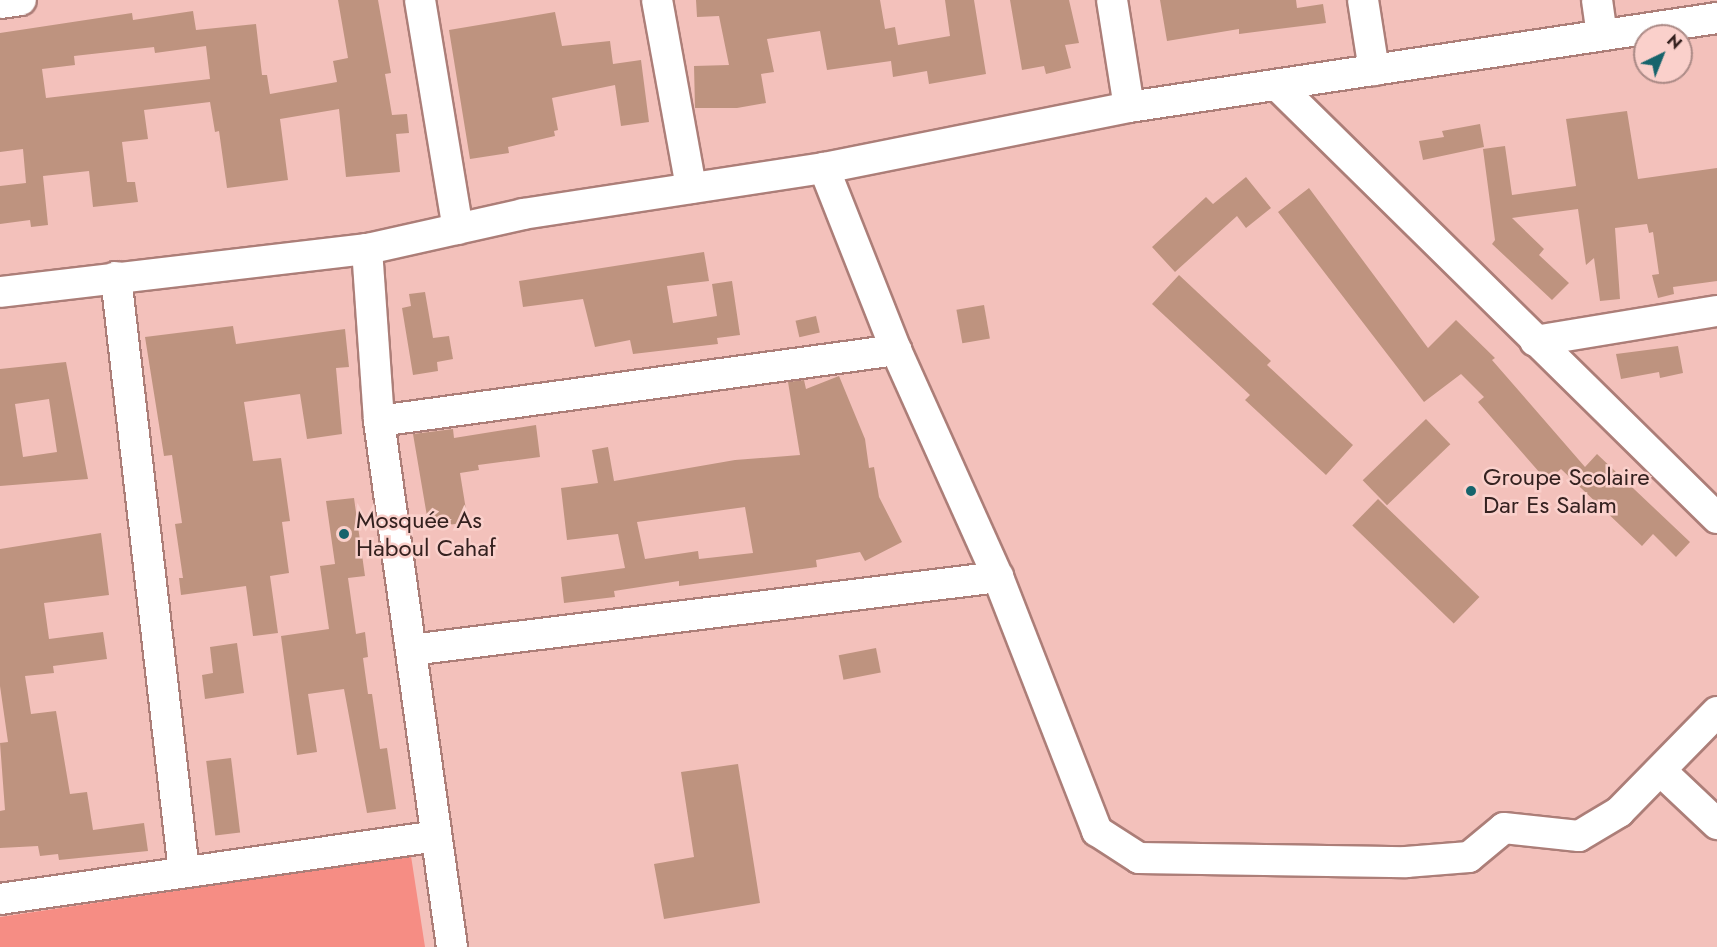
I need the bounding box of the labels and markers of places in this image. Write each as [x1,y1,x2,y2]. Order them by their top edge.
place label: Groupe Scolaire Dar Es Salam [1483,463,1650,519]
marker: Groupe Scolaire Dar Es Salam [1464,484,1478,498]
place label: Mosquée As Haboul Cahaf [356,506,496,562]
marker: Mosquée As Haboul Cahaf [337,527,351,541]

